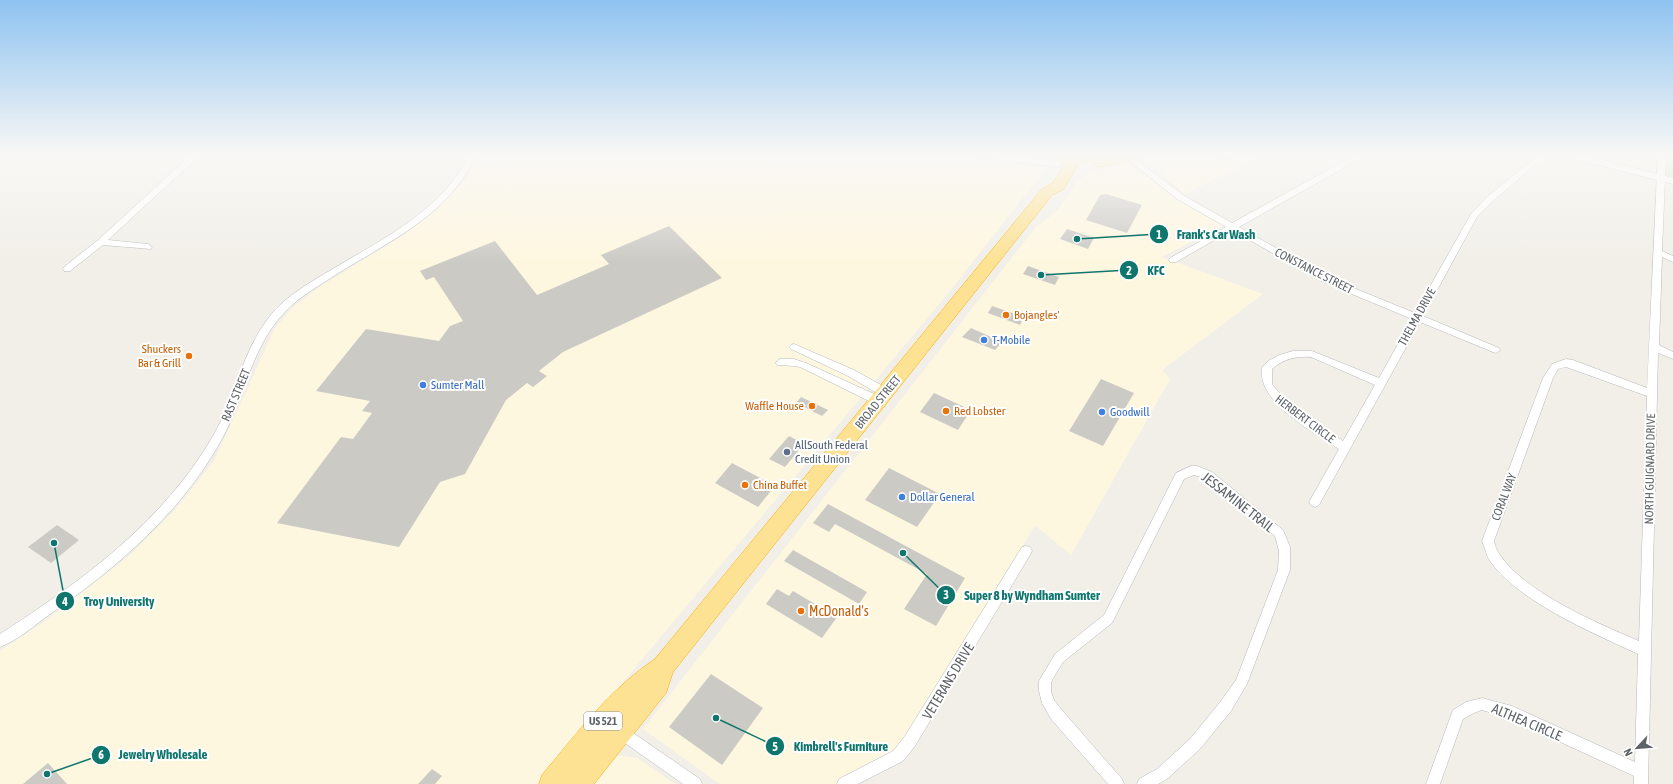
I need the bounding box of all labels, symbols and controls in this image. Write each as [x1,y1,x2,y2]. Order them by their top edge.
callout: Frank's Car Wash [1149,222,1263,247]
text: Frank's Car Wash [1177,227,1255,242]
text: 1 [1156,228,1162,242]
street label: CONSTANCE STREET [1273,245,1356,297]
callout: KFC [1119,258,1173,283]
text: KFC [1147,263,1165,278]
text: 2 [1126,264,1132,278]
street label: THELMA DRIVE [1395,285,1439,349]
place label: Bojangles' [1014,308,1059,322]
marker: Bojangles' [1001,310,1011,320]
place label: T-Mobile [992,333,1030,347]
marker: T-Mobile [979,335,989,345]
place label: Shuckers Bar & Grill [138,342,182,370]
marker: Shuckers Bar & Grill [184,351,194,361]
street label: RAST STREET [219,366,254,423]
street label: BROAD STREET [852,372,904,432]
place label: Sumter Mall [431,378,485,392]
marker: Sumter Mall [418,380,428,390]
street label: HERBERT CIRCLE [1272,392,1338,446]
place label: Waffle House [745,399,804,413]
marker: Waffle House [807,401,817,411]
place label: Red Lobster [954,404,1006,418]
place label: Goodwill [1110,405,1150,419]
marker: Red Lobster [941,406,951,416]
marker: Goodwill [1097,407,1107,417]
street label: NORTH GUIGNARD DRIVE [1642,413,1658,525]
place label: AllSouth Federal Credit Union [795,438,869,466]
marker: AllSouth Federal Credit Union [782,447,792,457]
street label: JESSAMINE TRAIL [1199,469,1278,535]
street label: CORAL WAY [1489,471,1520,523]
place label: China Buffet [753,478,807,492]
marker: China Buffet [740,480,750,490]
place label: Dollar General [910,490,975,504]
marker: Dollar General [897,492,907,502]
callout: Super 8 by Wyndham Sumter [936,583,1108,608]
text: 3 [943,588,949,602]
text: Super 8 by Wyndham Sumter [964,588,1101,603]
callout: Troy University [55,589,162,614]
text: Troy University [84,594,155,609]
text: 4 [61,595,68,609]
place label: McDonald's [809,603,869,619]
marker: McDonald's [796,606,806,616]
street label: VETERANS DRIVE [919,640,977,722]
street label: ALTHEA CIRCLE [1490,700,1564,744]
road number: US 521 [584,712,622,730]
north arrow [1617,728,1657,768]
callout: Kimbrell's Furniture [765,734,896,759]
text: Kimbrell's Furniture [794,739,888,754]
text: 5 [772,740,778,754]
callout: Jewelry Wholesale [91,742,216,767]
text: Jewelry Wholesale [118,747,207,762]
text: N [1621,747,1635,758]
text: 6 [98,748,104,762]

